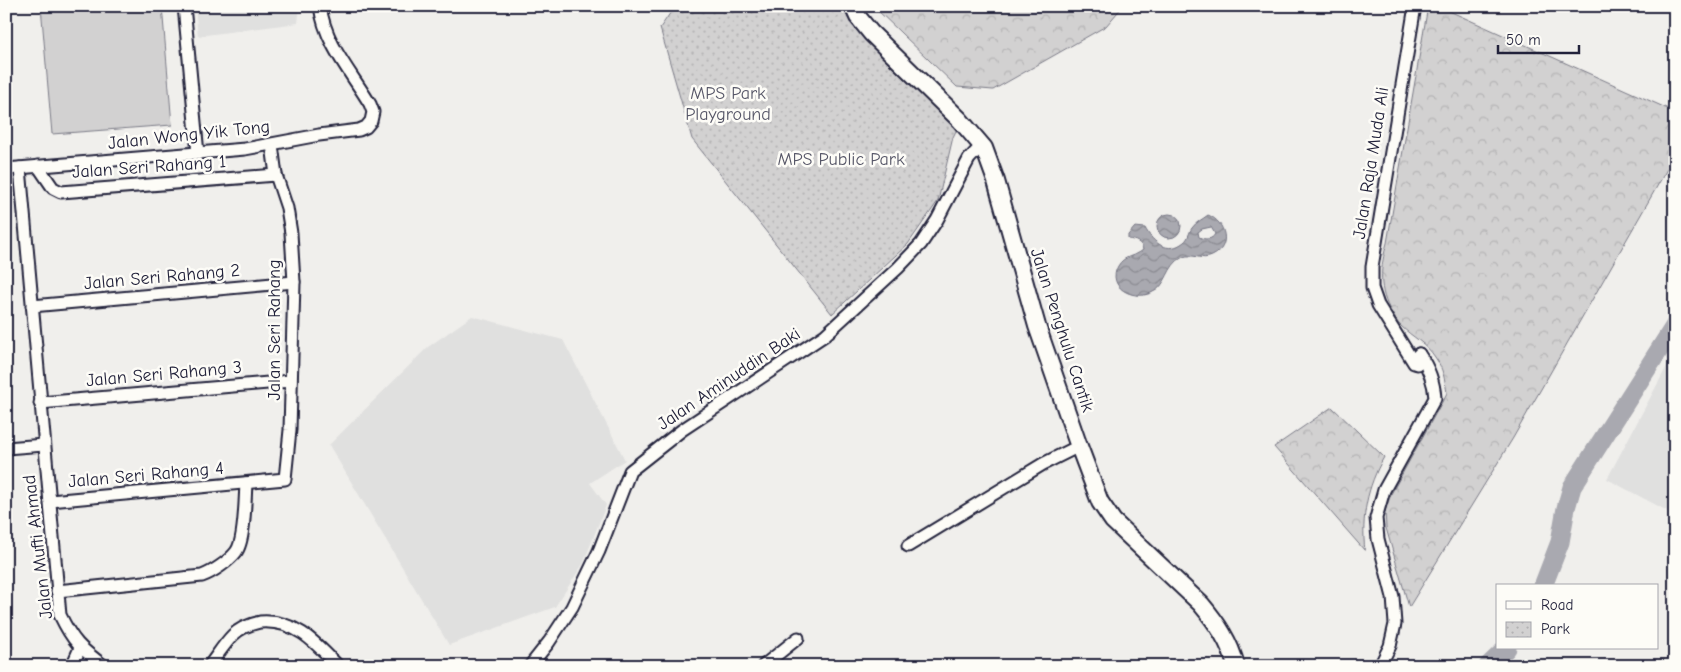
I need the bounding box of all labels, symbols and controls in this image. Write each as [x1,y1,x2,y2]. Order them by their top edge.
scale bar [1498,22,1580,54]
text: 50 m [1506,31,1541,49]
park label: MPS Park Playground [685,83,771,125]
street label: Jalan Raja Muda Ali [1349,85,1393,241]
street label: Jalan Wong Yik Tong [107,116,271,154]
park label: MPS Public Park [777,149,905,170]
street label: Jalan Seri Rahang 1 [71,151,227,183]
street label: Jalan Penghulu Cantik [1026,246,1098,415]
street label: Jalan Seri Rahang [264,259,285,401]
street label: Jalan Seri Rahang 2 [83,260,241,294]
street label: Jalan Aminuddin Baki [654,323,804,435]
street label: Jalan Seri Rahang 3 [85,357,243,391]
street label: Jalan Seri Rahang 4 [67,458,225,492]
street label: Jalan Mufti Ahmad [19,474,57,620]
legend [1496,584,1658,650]
text: Road [1541,596,1573,614]
text: Park [1541,620,1570,638]

